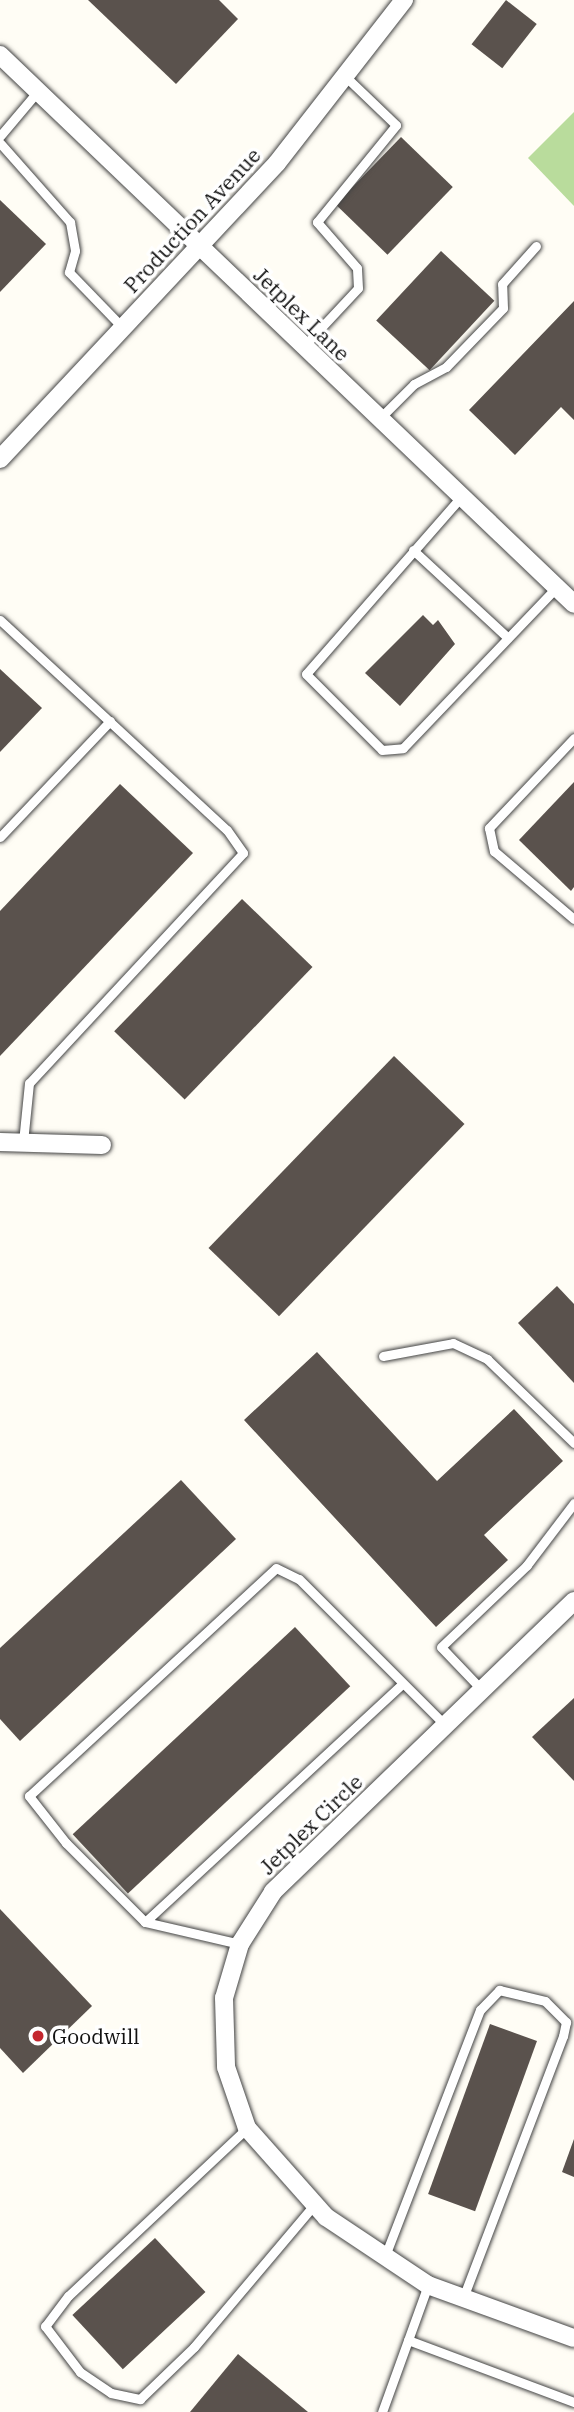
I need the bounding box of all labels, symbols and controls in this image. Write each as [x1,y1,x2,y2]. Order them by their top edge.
street label: Production Avenue [118,142,266,298]
street label: Jetplex Lane [249,262,355,366]
street label: Jetplex Circle [254,1769,368,1879]
place label: Goodwill [52,2023,140,2049]
marker: Goodwill [30,2028,46,2044]

